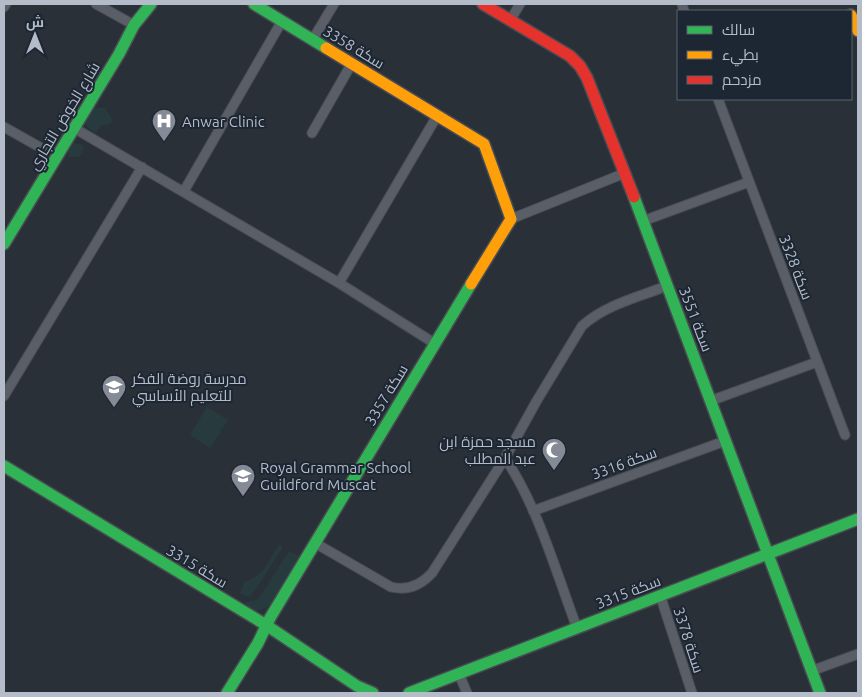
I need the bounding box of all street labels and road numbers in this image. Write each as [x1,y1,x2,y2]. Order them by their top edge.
street label: سكة 3358 [320,22,388,72]
street label: شارع الخوض التجاري [25,59,106,175]
street label: سكة 3328 [776,232,816,302]
street label: سكة 3551 [676,284,716,354]
street label: سكة 3357 [361,361,411,429]
street label: سكة 3316 [589,443,659,483]
street label: سكة 3315 [163,541,231,591]
street label: سكة 3315 [593,572,663,612]
street label: سكة 3378 [670,605,708,675]

